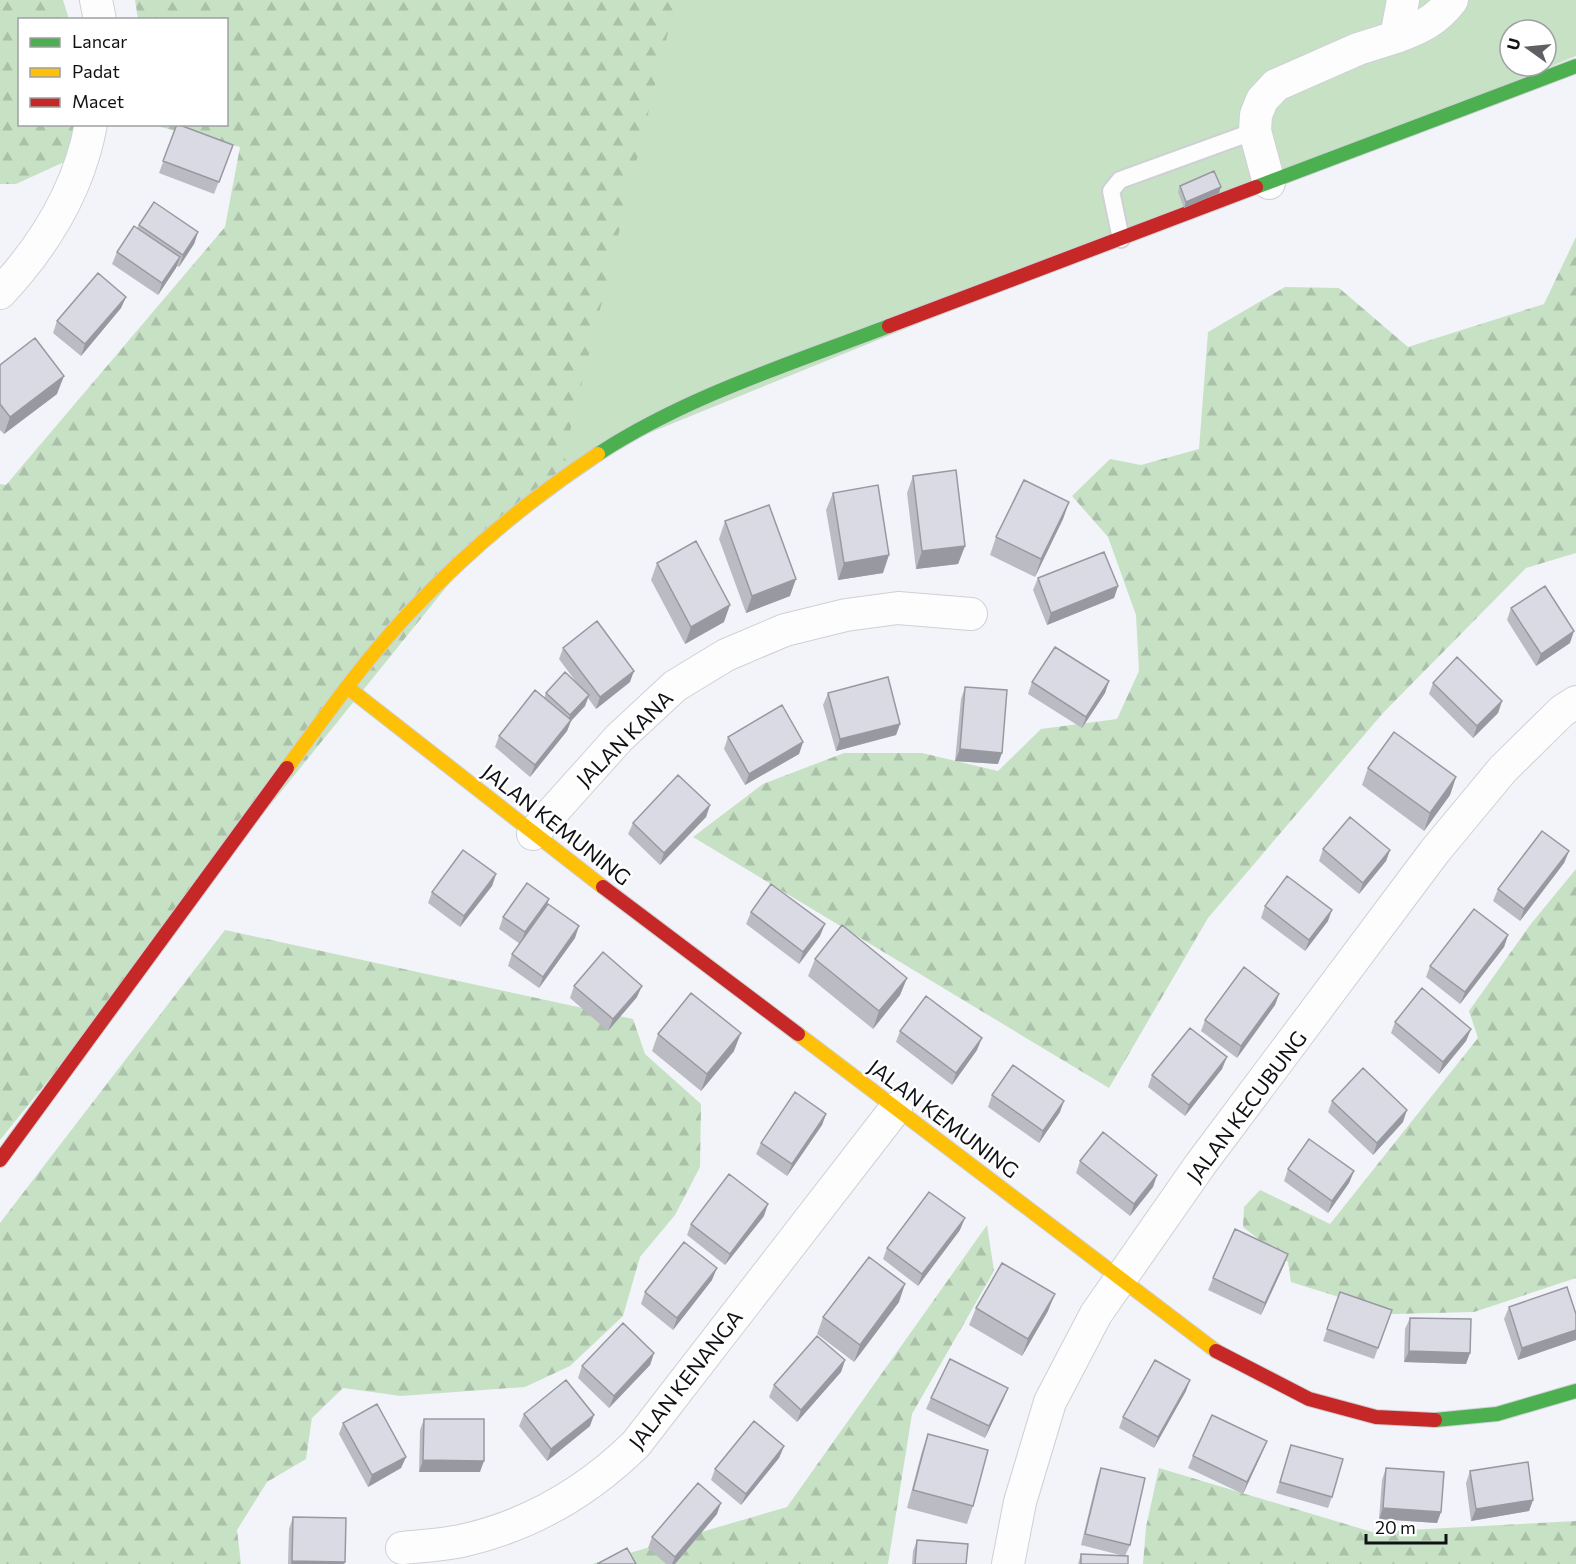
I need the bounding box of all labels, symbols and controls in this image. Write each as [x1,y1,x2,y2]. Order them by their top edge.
legend [18,18,228,126]
north arrow [1498,18,1558,78]
text: Lancar [72,30,128,52]
text: U [1502,36,1524,52]
text: Padat [72,60,120,82]
text: Macet [72,90,124,112]
street label: JALAN KANA [571,685,677,791]
street label: JALAN KEMUNING [478,758,636,890]
street label: JALAN KECUBUNG [1181,1025,1311,1187]
street label: JALAN KEMUNING [864,1053,1024,1183]
street label: JALAN KENANGA [623,1304,747,1454]
scale bar [1366,1507,1446,1545]
text: 20 m [1375,1516,1416,1538]

